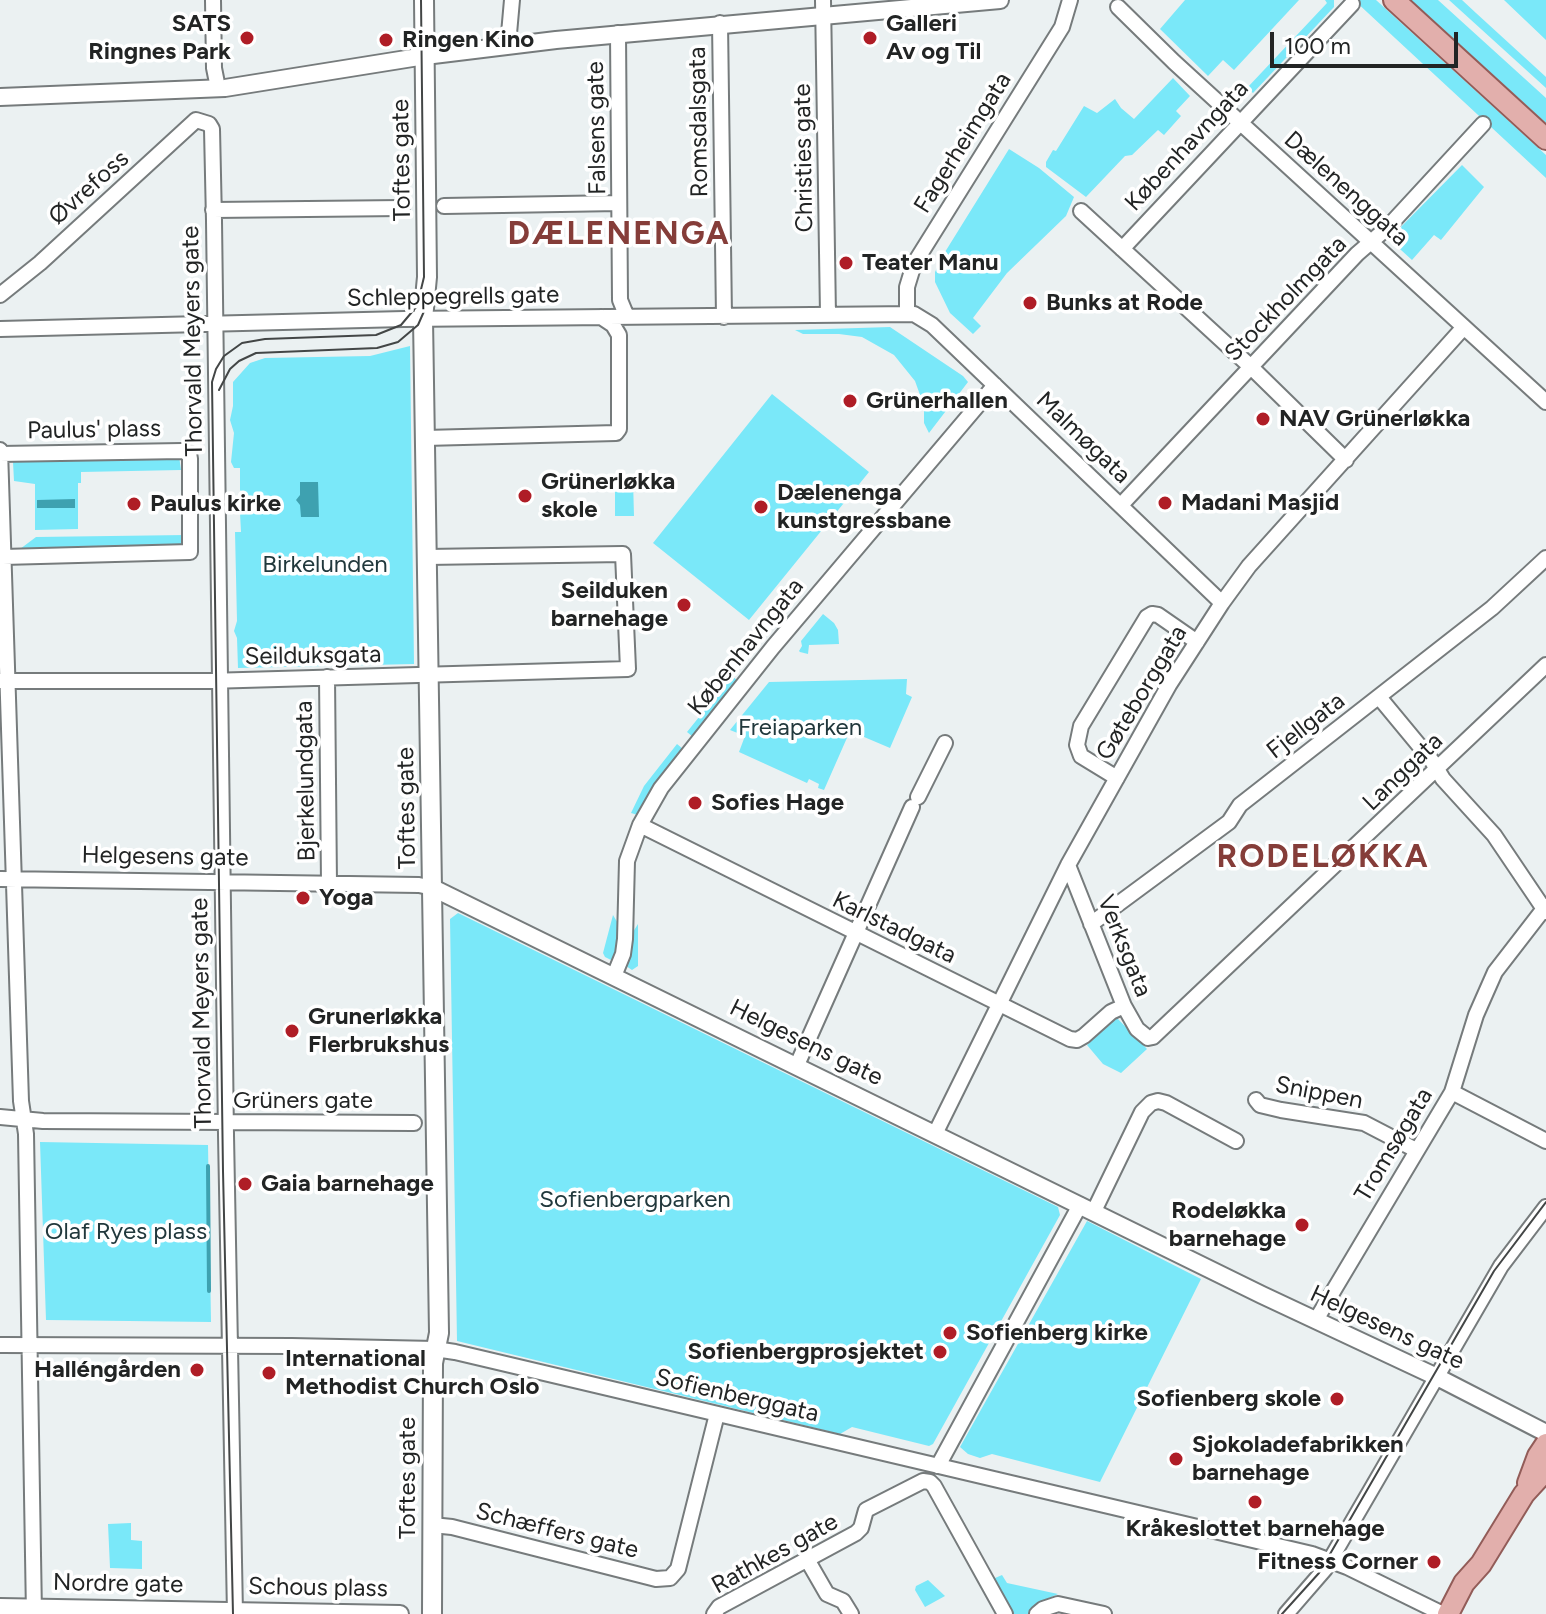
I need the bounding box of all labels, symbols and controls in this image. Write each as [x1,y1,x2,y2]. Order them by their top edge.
place label: SATS Ringnes Park [88,10,231,66]
place label: Galleri Av og Til [886,10,981,66]
scale bar [1274,16,1462,66]
place label: Ringen Kino [402,26,534,54]
marker: SATS Ringnes Park [238,29,256,47]
marker: Galleri Av og Til [861,29,879,47]
marker: Ringen Kino [377,31,395,49]
text: 100 m [1284,31,1351,60]
street label: Romsdalsgata [683,46,715,198]
street label: Falsens gate [581,61,613,195]
street label: Fagerheimgata [908,67,1018,219]
street label: Københavngata [1119,75,1255,217]
street label: Christies gate [788,83,820,233]
street label: Toftes gate [387,99,417,221]
street label: Dælenenggata [1278,126,1414,252]
street label: Øvrefoss [43,145,135,231]
district label: DÆLENENGA [507,216,731,254]
street label: Thorvald Meyers gate [177,225,209,457]
street label: Stockholmgata [1219,230,1353,368]
place label: Teater Manu [862,249,999,277]
marker: Teater Manu [837,254,855,272]
street label: Schleppegrells gate [347,281,559,313]
place label: Bunks at Rode [1046,289,1203,317]
marker: Bunks at Rode [1021,294,1039,312]
street label: Malmøgata [1030,386,1136,490]
place label: Grünerhallen [866,387,1008,415]
marker: Grünerhallen [841,392,859,410]
place label: NAV Grünerløkka [1279,405,1470,433]
marker: NAV Grünerløkka [1254,410,1272,428]
street label: Paulus' plass [27,414,161,446]
place label: Grünerløkka skole [541,468,675,524]
place label: Dælenenga kunstgressbane [777,479,951,535]
marker: Grünerløkka skole [516,487,534,505]
place label: Madani Masjid [1181,489,1339,517]
place label: Paulus kirke [150,490,281,518]
marker: Madani Masjid [1156,494,1174,512]
marker: Paulus kirke [125,495,143,513]
marker: Dælenenga kunstgressbane [752,498,770,516]
park label: Birkelunden [262,551,388,579]
street label: Københavngata [682,573,810,721]
place label: Seilduken barnehage [551,577,668,633]
marker: Seilduken barnehage [675,596,693,614]
street label: Gøteborggata [1091,620,1193,766]
street label: Seilduksgata [244,640,382,672]
street label: Fjellgata [1261,687,1351,765]
street label: Bjerkelundgata [290,700,322,862]
park label: Freiaparken [738,714,862,742]
street label: Langgata [1357,727,1449,817]
street label: Toftes gate [392,747,422,869]
place label: Sofies Hage [711,789,844,817]
marker: Sofies Hage [686,794,704,812]
district label: RODELØKKA [1216,839,1430,877]
street label: Helgesens gate [81,841,249,873]
place label: Yoga [319,884,374,912]
street label: Karlstadgata [827,886,961,970]
marker: Yoga [294,889,312,907]
street label: Verksgata [1091,891,1157,1001]
street label: Thorvald Meyers gate [186,897,218,1129]
street label: Helgesens gate [725,993,887,1093]
place label: Grunerløkka Flerbrukshus [308,1003,449,1059]
marker: Grunerløkka Flerbrukshus [283,1022,301,1040]
street label: Snippen [1273,1070,1365,1116]
street label: Tromsøgata [1349,1083,1439,1207]
street label: Grüners gate [233,1087,373,1115]
place label: Gaia barnehage [261,1170,434,1198]
marker: Gaia barnehage [236,1175,254,1193]
park label: Sofienbergparken [539,1186,731,1214]
place label: Rodeløkka barnehage [1169,1197,1286,1253]
marker: Rodeløkka barnehage [1293,1216,1311,1234]
park label: Olaf Ryes plass [45,1218,207,1246]
street label: Helgesens gate [1305,1280,1469,1376]
place label: Sofienberg kirke [966,1319,1148,1347]
marker: Sofienberg kirke [941,1324,959,1342]
place label: Sofienbergprosjektet [688,1338,924,1366]
marker: Sofienbergprosjektet [931,1343,949,1361]
place label: International Methodist Church Oslo [285,1345,539,1401]
place label: Halléngården [34,1356,181,1384]
marker: Halléngården [188,1361,206,1379]
street label: Sofienberggata [653,1363,821,1429]
marker: International Methodist Church Oslo [260,1364,278,1382]
place label: Sofienberg skole [1136,1385,1321,1413]
marker: Sofienberg skole [1328,1390,1346,1408]
street label: Toftes gate [394,1417,422,1539]
place label: Sjokoladefabrikken barnehage [1192,1431,1404,1487]
marker: Sjokoladefabrikken barnehage [1167,1450,1185,1468]
marker: Kråkeslottet barnehage [1246,1493,1264,1511]
street label: Schæffers gate [473,1497,641,1565]
street label: Rathkes gate [707,1508,843,1600]
place label: Kråkeslottet barnehage [1125,1515,1385,1543]
place label: Fitness Corner [1257,1548,1418,1576]
marker: Fitness Corner [1425,1553,1443,1571]
street label: Nordre gate [53,1568,183,1600]
street label: Schous plass [248,1572,388,1604]

